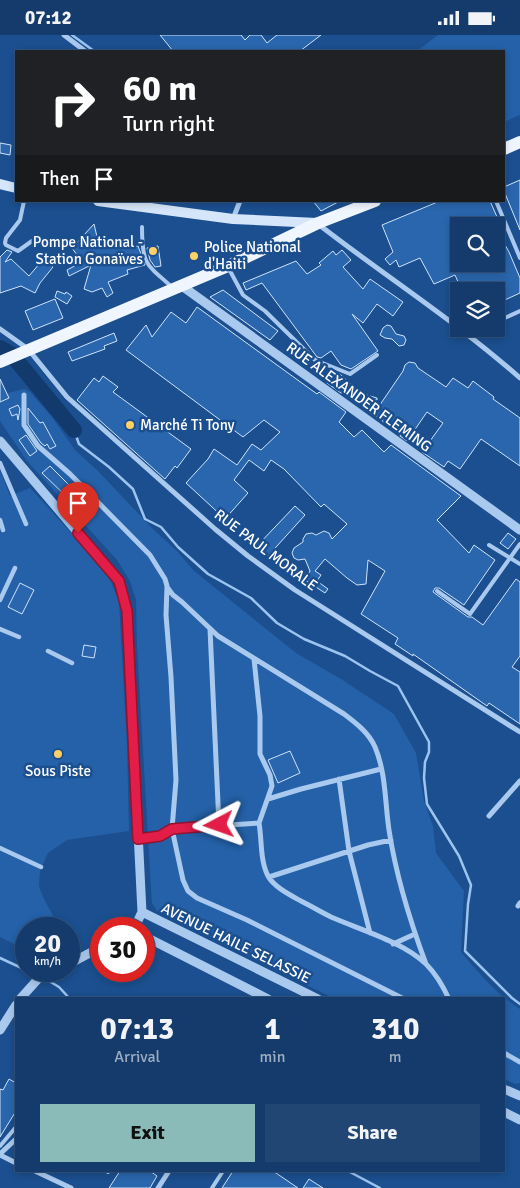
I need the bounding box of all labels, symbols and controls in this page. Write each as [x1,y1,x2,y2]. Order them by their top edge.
text: 07:12 [25,6,72,30]
text: 60 m [123,67,197,110]
icon: right [40,70,105,135]
text: Turn right [123,110,215,137]
icon: arrive [90,165,118,193]
text: Then [40,167,80,191]
map controls [450,217,505,337]
button: search [450,217,505,272]
place label: Pompe National - Station Gonaïves [33,233,143,268]
place label: Police National d'Haiti [204,238,301,273]
marker: Pompe National - Station Gonaïves [147,245,159,257]
marker: Police National d'Haiti [188,250,200,262]
button: layers [450,282,505,337]
street label: RUE ALEXANDER FLEMING [283,338,435,456]
place label: Marché Ti Tony [140,416,235,434]
marker: Marché Ti Tony [124,419,136,431]
pin [57,482,99,533]
icon: arrive [64,489,92,517]
street label: RUE PAUL MORALE [211,505,321,595]
marker: Sous Piste [52,748,64,760]
place label: Sous Piste [25,762,91,780]
position arrow [192,798,244,850]
street label: AVENUE HAILE SELASSIE [158,899,314,987]
speed limit sign: 30 [90,917,155,982]
text: 20 [34,928,61,959]
text: km/h [34,954,61,969]
text: 07:13 [100,1011,174,1048]
text: 1 [264,1011,281,1048]
text: 310 [371,1011,419,1048]
text: Arrival [114,1047,160,1067]
text: min [260,1047,285,1067]
text: m [389,1047,402,1067]
button: Exit [40,1104,255,1162]
button: Share [265,1104,480,1162]

